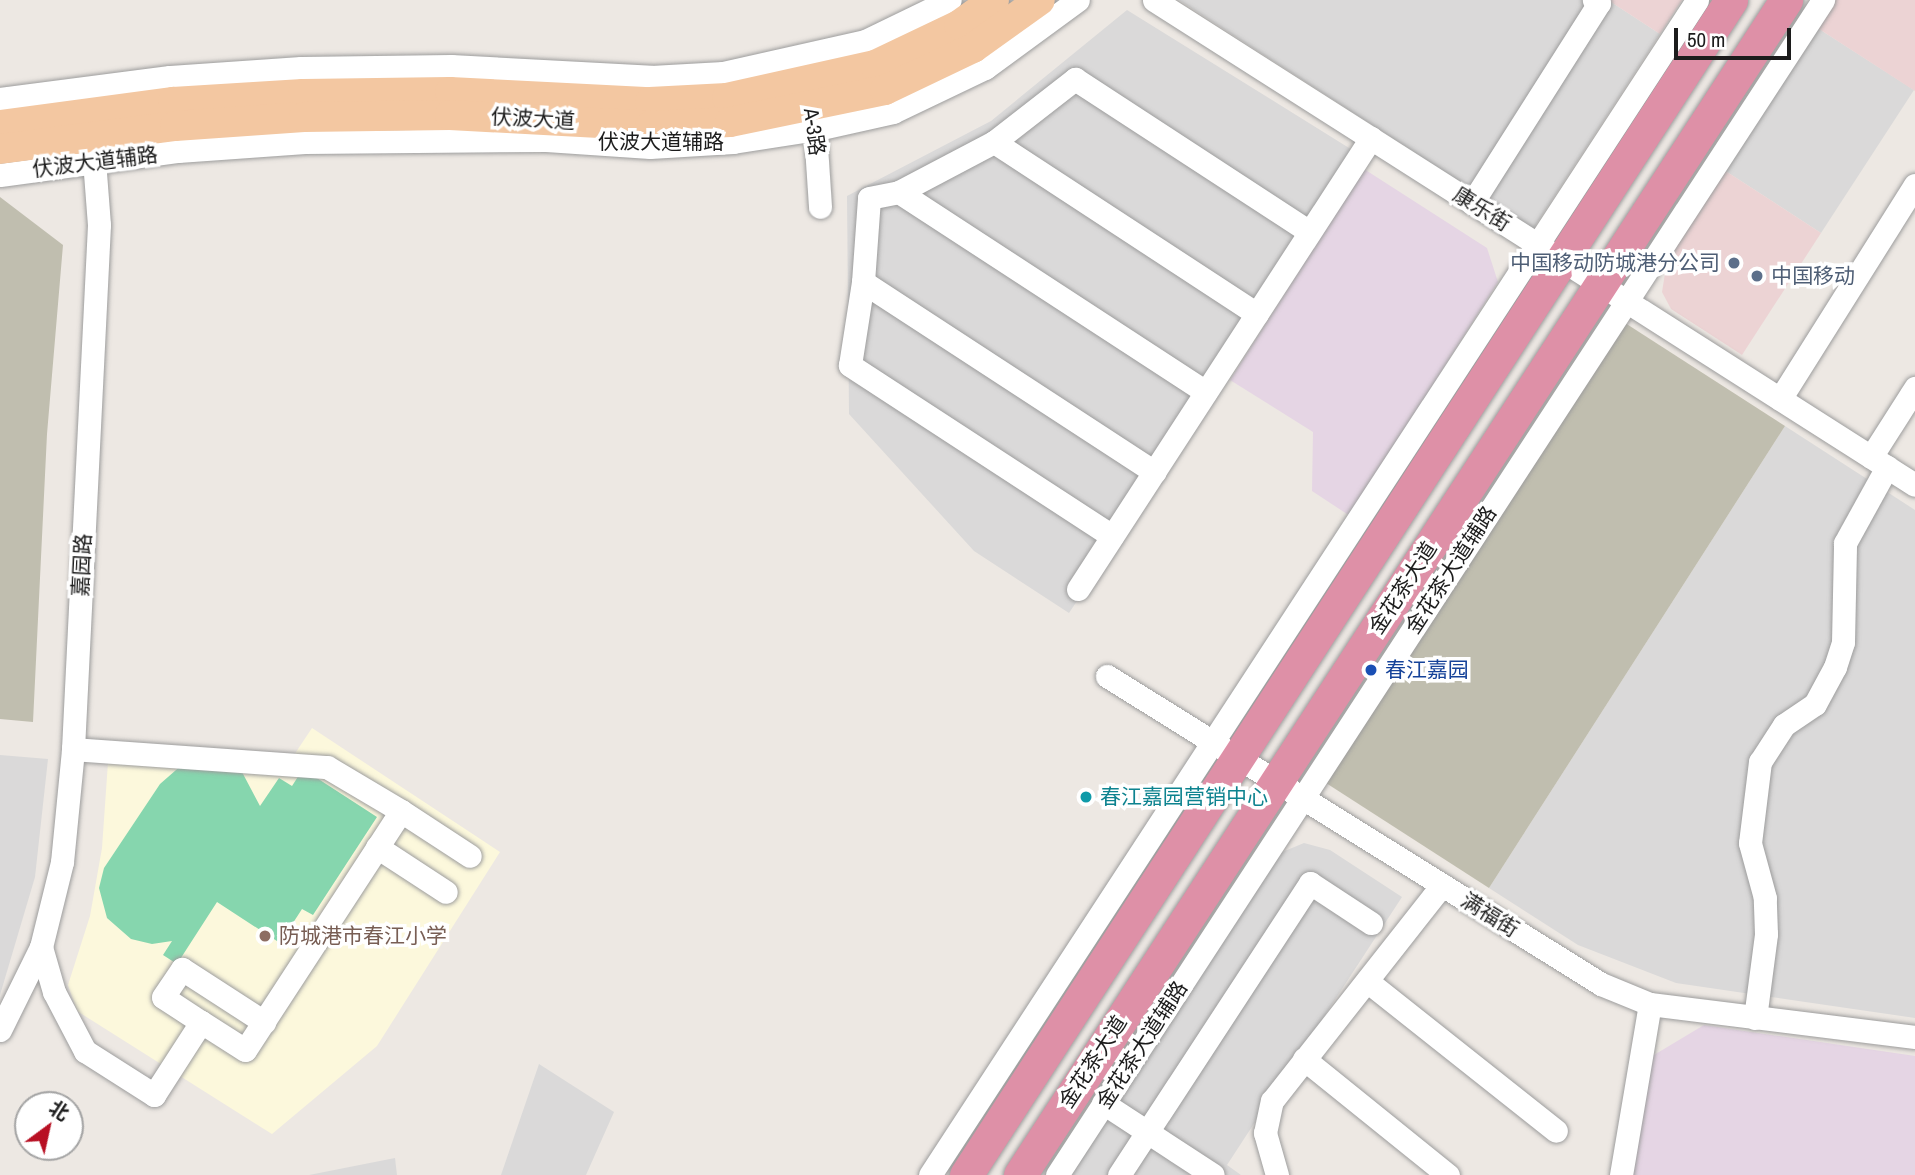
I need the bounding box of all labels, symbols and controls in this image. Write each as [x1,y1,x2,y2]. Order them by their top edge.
scale bar [1677,14,1794,58]
text: 50 m [1687,25,1725,54]
street label: 伏波大道 [490,104,576,134]
street label: A-3路 [798,107,830,157]
street label: 伏波大道辅路 [598,129,724,155]
street label: 伏波大道辅路 [31,142,159,182]
street label: 康乐街 [1449,182,1515,236]
place label: 中国移动防城港分公司 [1510,250,1720,276]
marker: 中国移动防城港分公司 [1726,255,1742,271]
place label: 中国移动 [1771,263,1855,289]
marker: 中国移动 [1749,268,1765,284]
street label: 金花茶大道辅路 [1400,501,1502,639]
street label: 嘉园路 [68,533,96,597]
street label: 金花茶大道 [1364,537,1442,639]
place label: 春江嘉园 [1385,657,1469,683]
marker: 春江嘉园 [1363,662,1379,678]
place label: 春江嘉园营销中心 [1100,784,1268,810]
marker: 春江嘉园营销中心 [1078,789,1094,805]
street label: 满福街 [1457,888,1523,942]
place label: 防城港市春江小学 [279,923,447,949]
marker: 防城港市春江小学 [257,928,273,944]
street label: 金花茶大道辅路 [1091,976,1193,1114]
street label: 金花茶大道 [1054,1011,1132,1113]
north arrow [14,1091,84,1161]
text: 北 [44,1094,74,1126]

